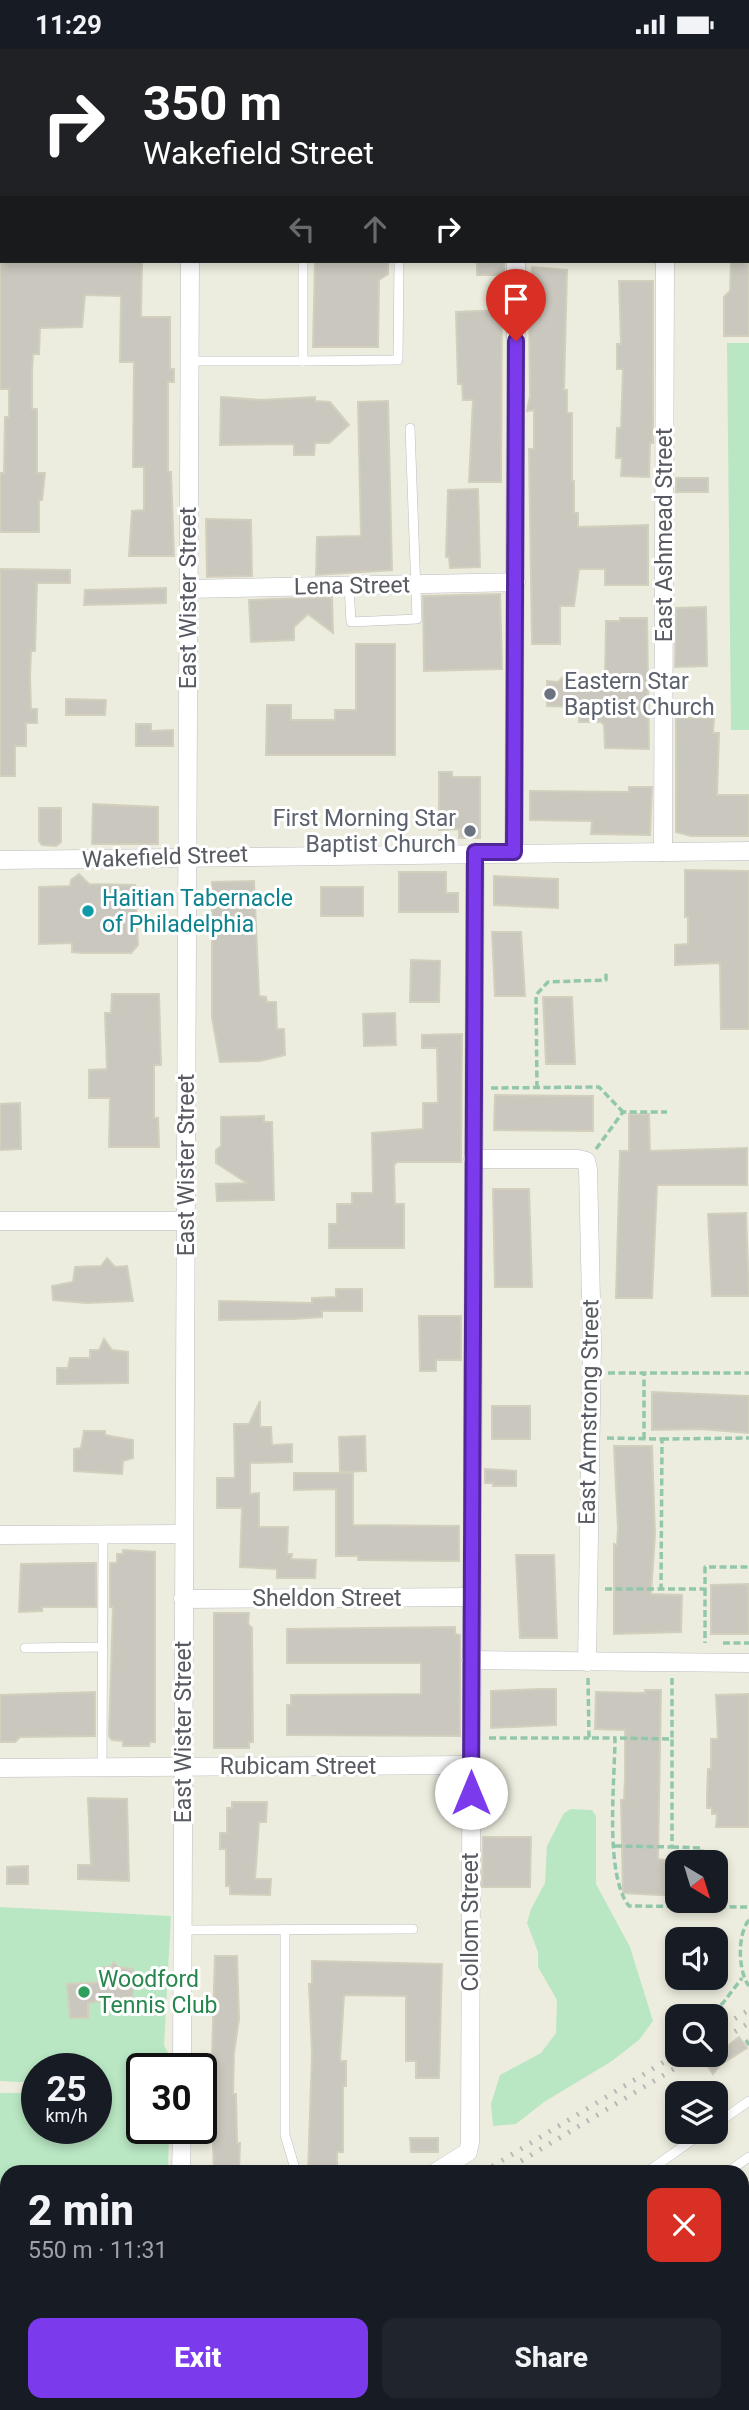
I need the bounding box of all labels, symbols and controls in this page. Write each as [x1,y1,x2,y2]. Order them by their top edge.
text: 11:29 [35,10,102,40]
text: 350 m [143,75,282,132]
icon: right [28,77,119,168]
text: Wakefield Street [143,134,374,172]
icon: left [283,210,321,248]
icon: ahead [356,210,394,248]
icon: right [429,210,467,248]
pin [486,269,546,341]
icon: arrive [497,280,535,318]
street label: East Ashmead Street [651,428,678,642]
street label: East Wister Street [175,507,202,689]
street label: Lena Street [294,571,410,601]
place label: Eastern Star Baptist Church [564,668,715,721]
marker: Eastern Star Baptist Church [542,686,558,702]
place label: First Morning Star Baptist Church [273,805,456,858]
marker: First Morning Star Baptist Church [462,823,478,839]
street label: Wakefield Street [82,841,248,873]
place label: Haitian Tabernacle of Philadelphia [102,885,293,938]
marker: Haitian Tabernacle of Philadelphia [80,903,96,919]
street label: East Wister Street [173,1074,200,1256]
street label: East Armstrong Street [574,1299,604,1525]
street label: Sheldon Street [252,1585,402,1612]
street label: East Wister Street [170,1641,197,1823]
street label: Rubicam Street [220,1753,376,1780]
position arrow [434,1756,508,1830]
north arrow [665,1850,728,1913]
map controls [665,1850,728,2144]
street label: Collom Street [457,1853,484,1991]
button: sound [665,1927,728,1990]
place label: Woodford Tennis Club [98,1966,218,2019]
marker: Woodford Tennis Club [76,1984,92,2000]
button: search [665,2004,728,2067]
speed limit sign: 30 [126,2053,217,2144]
text: 25 [46,2069,87,2110]
button: layers [665,2081,728,2144]
text: km/h [45,2105,88,2126]
text: 2 min [28,2186,134,2235]
button: close [647,2188,721,2262]
text: 550 m · 11:31 [28,2237,167,2264]
button: Exit [28,2318,368,2398]
button: Share [382,2318,721,2398]

